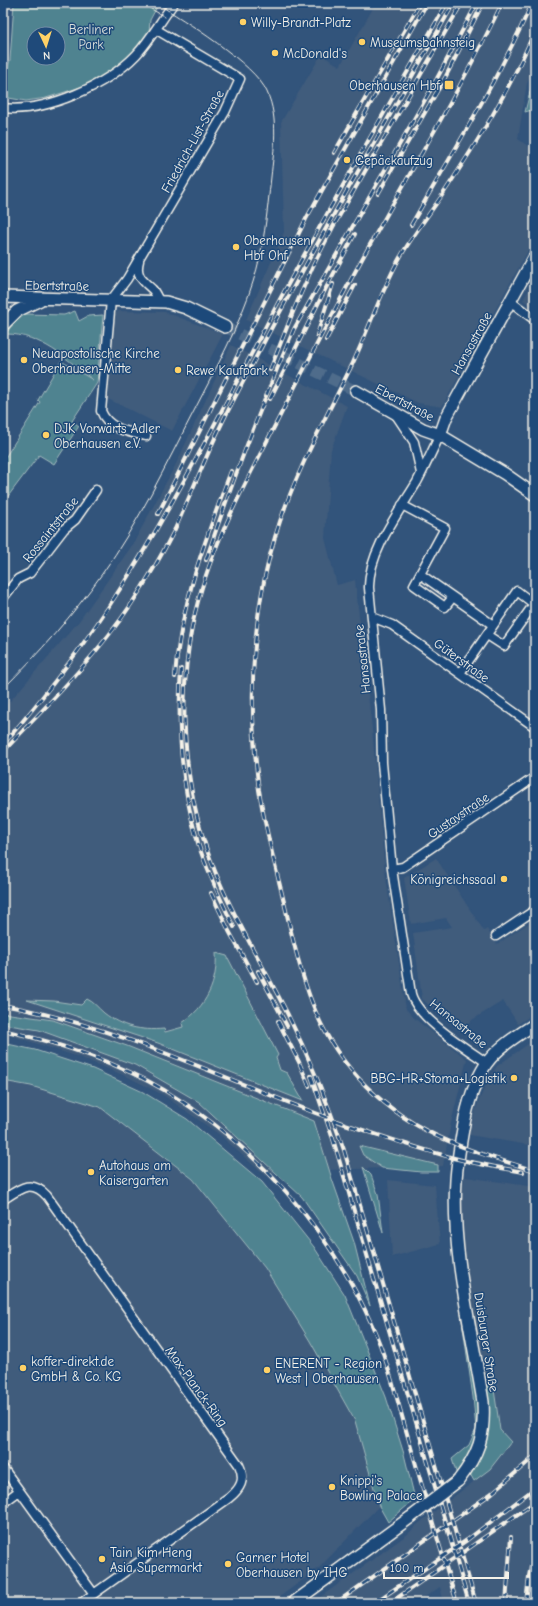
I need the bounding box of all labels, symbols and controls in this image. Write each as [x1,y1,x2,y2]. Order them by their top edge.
place label: Willy-Brandt-Platz [251,15,351,30]
marker: Willy-Brandt-Platz [238,17,248,27]
park label: Berliner Park [69,22,114,52]
north arrow [26,26,66,66]
place label: Museumsbahnsteig [370,35,475,50]
marker: Museumsbahnsteig [357,37,367,47]
place label: McDonald's [283,46,347,61]
marker: McDonald's [270,48,280,58]
text: N [43,49,51,62]
place label: Oberhausen Hbf [349,78,441,93]
marker: Oberhausen Hbf [443,79,455,91]
street label: Friedrich-List-Straße [158,87,227,195]
place label: Gepäckaufzug [355,153,433,168]
marker: Gepäckaufzug [342,155,352,165]
place label: Oberhausen Hbf Ohf [244,233,310,263]
marker: Oberhausen Hbf Ohf [231,242,241,252]
street label: Ebertstraße [25,277,90,294]
street label: Hansastraße [448,309,495,377]
place label: Neuapostolische Kirche Oberhausen-Mitte [32,346,160,376]
marker: Neuapostolische Kirche Oberhausen-Mitte [19,355,29,365]
place label: Rewe Kaufpark [186,363,269,378]
marker: Rewe Kaufpark [173,365,183,375]
street label: Ebertstraße [373,381,437,424]
place label: DJK Vorwärts Adler Oberhausen e.V. [54,421,161,451]
marker: DJK Vorwärts Adler Oberhausen e.V. [41,430,51,440]
street label: Rossaintstraße [19,493,82,565]
street label: Hansastraße [351,623,374,694]
street label: Güterstraße [431,635,493,686]
street label: Gustavstraße [425,789,492,841]
place label: Königreichssaal [410,872,496,887]
marker: Königreichssaal [499,874,509,884]
street label: Hansastraße [427,996,491,1051]
place label: BBG-HR+Stoma+Logistik [370,1071,507,1086]
marker: BBG-HR+Stoma+Logistik [509,1073,519,1083]
place label: Autohaus am Kaisergarten [99,1158,171,1188]
marker: Autohaus am Kaisergarten [86,1167,96,1177]
street label: Duisburger Straße [471,1291,502,1393]
street label: Max-Planck-Ring [162,1343,231,1429]
place label: koffer-direkt.de GmbH & Co. KG [31,1354,121,1384]
place label: ENERENT - Region West | Oberhausen [275,1356,382,1386]
marker: koffer-direkt.de GmbH & Co. KG [18,1363,28,1373]
marker: ENERENT - Region West | Oberhausen [262,1365,272,1375]
place label: Knippi's Bowling Palace [340,1473,423,1503]
marker: Knippi's Bowling Palace [327,1482,337,1492]
place label: Tain Kim Heng Asia Supermarkt [110,1545,203,1575]
place label: Garner Hotel Oberhausen by IHG [236,1550,348,1580]
marker: Tain Kim Heng Asia Supermarkt [97,1554,107,1564]
scale bar [384,1554,508,1580]
marker: Garner Hotel Oberhausen by IHG [223,1559,233,1569]
text: 100 m [390,1561,423,1575]

